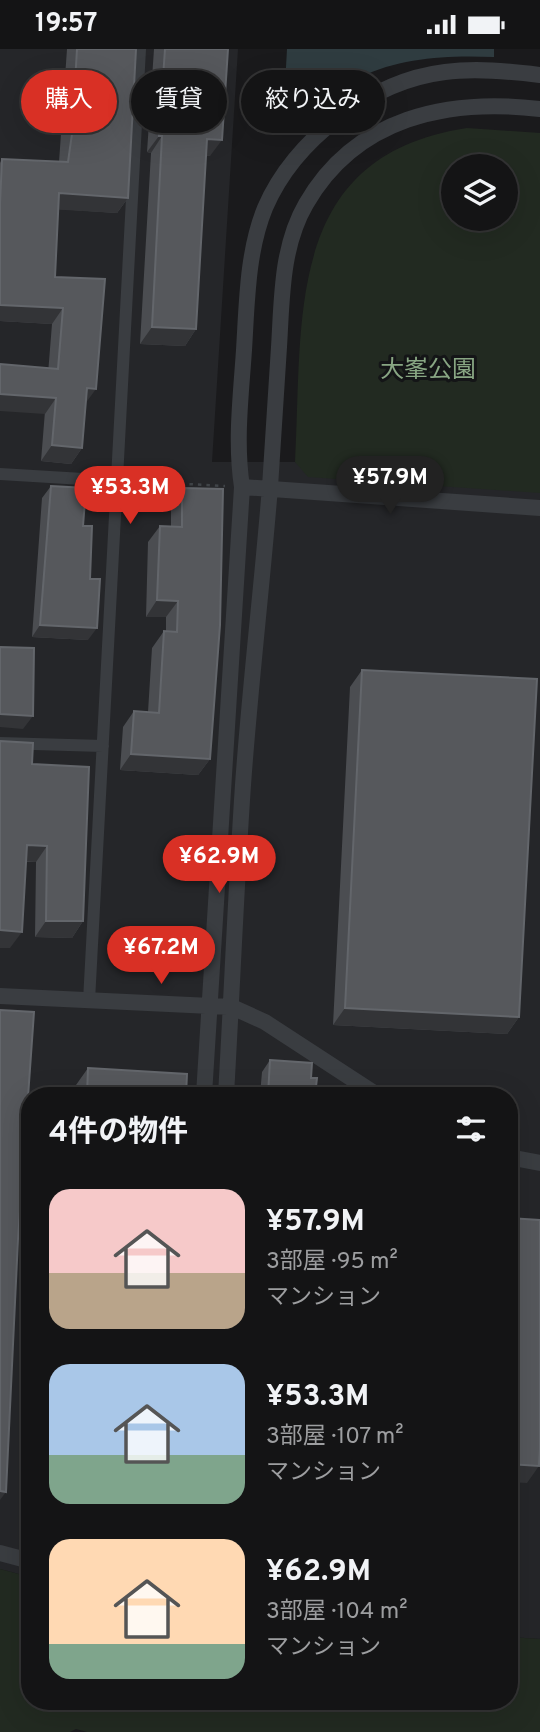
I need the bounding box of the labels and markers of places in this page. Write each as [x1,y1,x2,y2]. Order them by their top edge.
pin: ¥57.9M [333,456,447,516]
pin: ¥53.3M [73,467,187,526]
pin: ¥62.9M [162,835,276,895]
pin: ¥67.2M [104,927,218,986]

